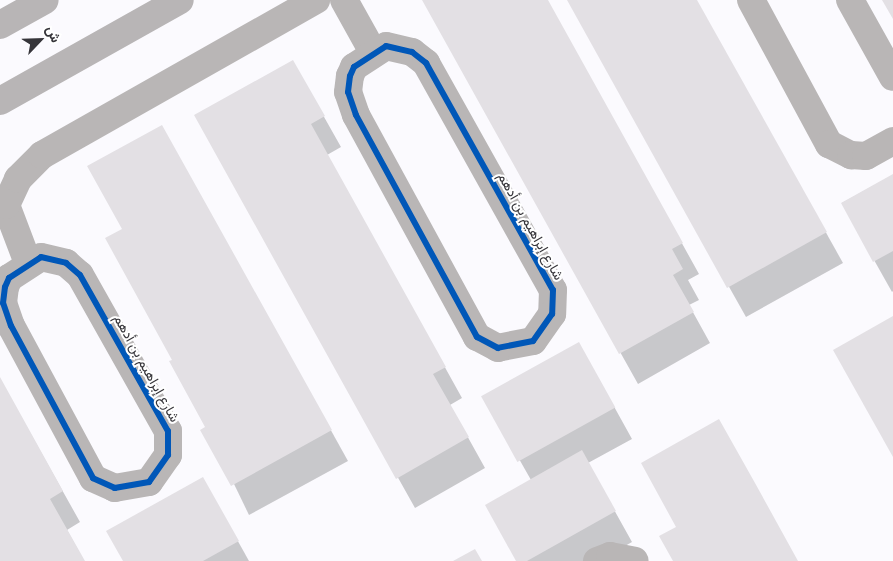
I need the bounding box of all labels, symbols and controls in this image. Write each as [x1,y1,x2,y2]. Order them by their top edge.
north arrow [15,15,65,65]
text: ش [42,23,65,45]
street label: شارع إبراهيم بن أدهم [494,169,568,283]
street label: شارع إبراهيم بن أدهم [110,311,184,425]

